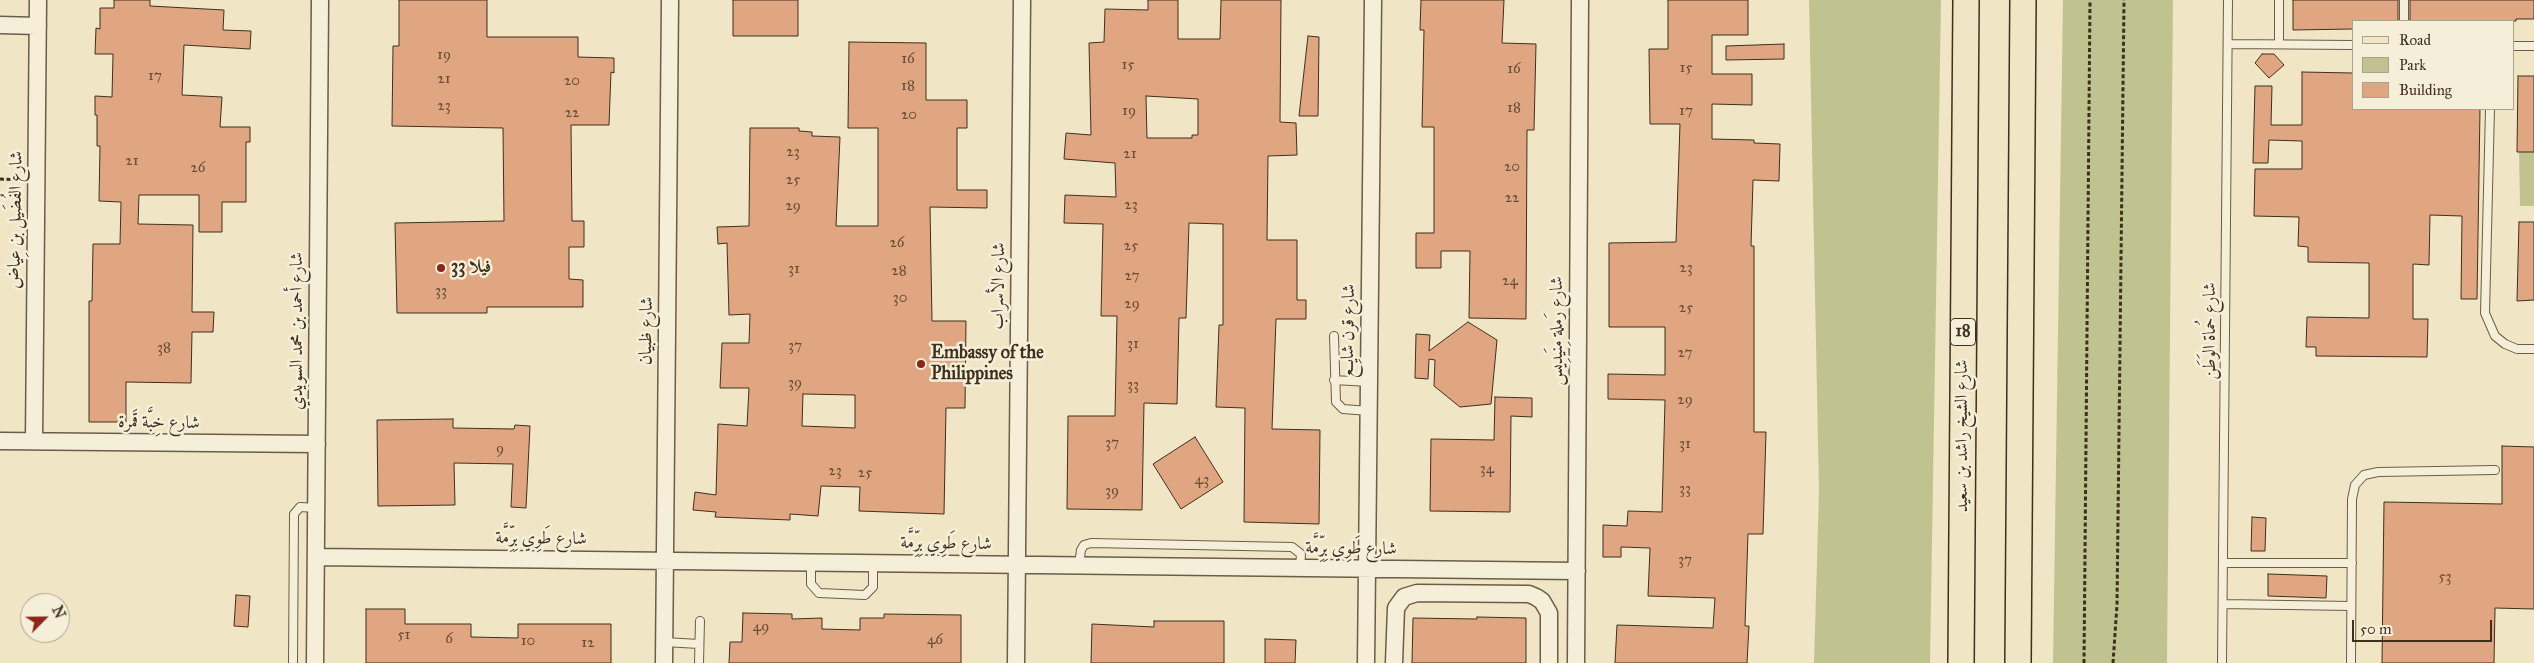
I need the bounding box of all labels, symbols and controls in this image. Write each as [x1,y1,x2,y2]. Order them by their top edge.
legend [2352,20,2514,110]
text: Road [2399,31,2431,49]
house number: 19 [437,46,451,64]
house number: 16 [901,50,915,68]
house number: 15 [1122,56,1134,74]
text: Park [2399,56,2426,74]
house number: 15 [1680,59,1692,77]
house number: 16 [1507,60,1521,78]
house number: 17 [148,67,162,85]
house number: 21 [437,70,451,88]
house number: 20 [564,72,580,90]
house number: 18 [901,77,915,95]
text: Building [2399,81,2452,99]
house number: 23 [437,97,451,115]
house number: 18 [1507,99,1521,117]
house number: 19 [1122,102,1136,120]
house number: 17 [1679,102,1693,120]
house number: 22 [565,104,579,122]
house number: 20 [901,106,917,124]
house number: 23 [786,143,800,161]
house number: 21 [1123,145,1137,163]
street label: شارع الفُضَيل بن عِياض [4,151,28,289]
house number: 21 [125,152,139,170]
house number: 20 [1504,158,1520,176]
house number: 26 [190,159,206,177]
house number: 25 [786,171,800,189]
house number: 22 [1505,189,1519,207]
house number: 23 [1124,196,1138,214]
house number: 29 [785,197,801,215]
house number: 26 [889,234,905,252]
house number: 25 [1124,237,1138,255]
street label: شارع الأسراب [987,242,1011,330]
street label: شارع أحمد بن محمد السويدي [287,252,309,410]
place label: فيلا 33 [451,257,491,279]
house number: 23 [1679,259,1693,277]
house number: 31 [788,260,800,278]
marker: فيلا 33 [435,262,447,274]
house number: 28 [891,262,907,280]
house number: 27 [1124,267,1140,285]
house number: 24 [1502,272,1518,290]
street label: شارع رَملة مِنَيدِيس [1547,276,1569,386]
house number: 33 [435,282,447,300]
street label: شارع حُماة الوَطَن [2200,282,2222,380]
street label: شارع قرن شايِع [1337,284,1361,378]
house number: 30 [893,289,907,307]
house number: 29 [1124,295,1140,313]
street label: شارع ظبيان [636,297,658,365]
house number: 25 [1679,299,1693,317]
road number: 18 [1950,318,1976,346]
house number: 31 [1127,335,1139,353]
house number: 37 [788,337,802,355]
house number: 38 [157,339,171,357]
place label: Embassy of the Philippines [931,343,1044,386]
house number: 27 [1678,344,1692,362]
marker: Embassy of the Philippines [915,358,927,370]
street label: شارع الشيخ راشد بن سعيد [1952,360,1974,512]
house number: 39 [788,374,802,392]
house number: 33 [1127,376,1139,394]
house number: 29 [1677,391,1693,409]
street label: شارع خِبَّة قَمرة [118,411,200,435]
house number: 37 [1105,434,1119,452]
house number: 31 [1679,435,1691,453]
house number: 9 [496,440,504,458]
house number: 34 [1480,460,1494,478]
house number: 23 [828,462,842,480]
house number: 25 [858,464,872,482]
house number: 43 [1195,471,1209,489]
house number: 33 [1679,480,1691,498]
house number: 39 [1105,482,1119,500]
street label: شارع طَوِي بِرِّمَّة [495,527,587,551]
street label: شارع طَوِي بِرِّمَّة [900,532,992,556]
street label: شارع طَوِي بِرِّمَّة [1305,537,1397,561]
house number: 37 [1678,551,1692,569]
house number: 53 [2439,568,2451,586]
north arrow [20,593,70,643]
text: N [48,604,68,621]
scale bar [2354,610,2494,642]
house number: 49 [753,618,769,636]
text: 50 m [2360,620,2392,638]
house number: 51 [398,626,410,644]
house number: 6 [445,630,453,648]
house number: 46 [927,631,943,649]
house number: 10 [521,632,535,650]
house number: 12 [581,634,595,652]

